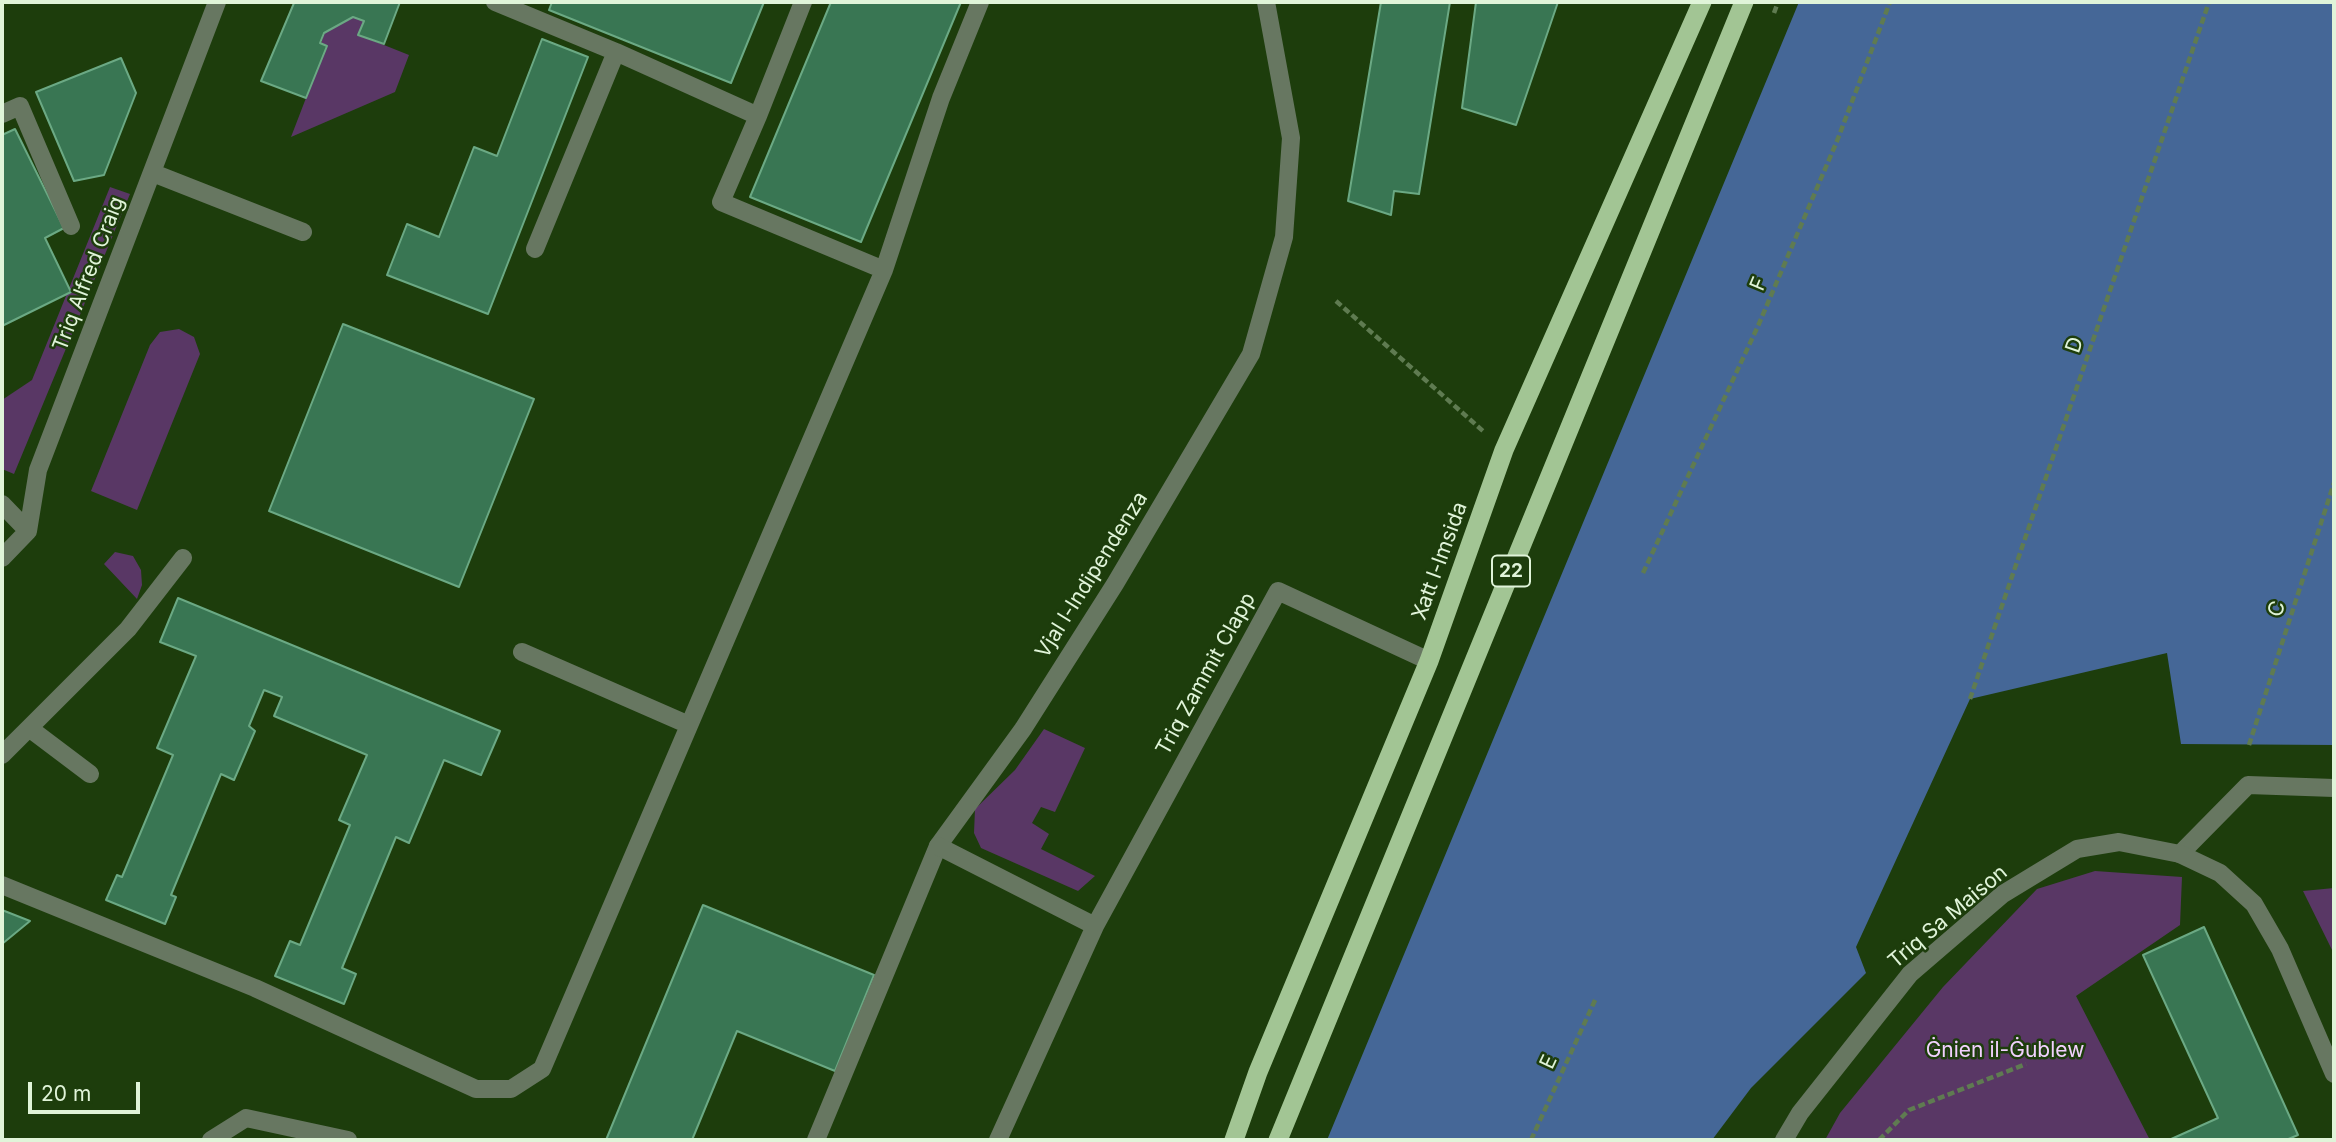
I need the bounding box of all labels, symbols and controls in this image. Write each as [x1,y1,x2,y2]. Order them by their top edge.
street label: Triq Alfred Craig [48,193,130,355]
street label: F [1745,273,1773,295]
street label: D [2061,334,2089,356]
street label: Vjal l-Indipendenza [1031,487,1153,663]
street label: Xatt l-Imsida [1407,499,1473,623]
road number: 22 [1492,556,1530,586]
street label: Triq Zammit Clapp [1151,588,1261,760]
street label: C [2263,598,2291,620]
street label: Triq Sa Maison [1883,860,2013,974]
park label: Ġnien il-Ġublew [1926,1038,2084,1064]
street label: E [1535,1051,1563,1073]
scale bar [32,1068,144,1112]
text: 20 m [41,1081,91,1106]

